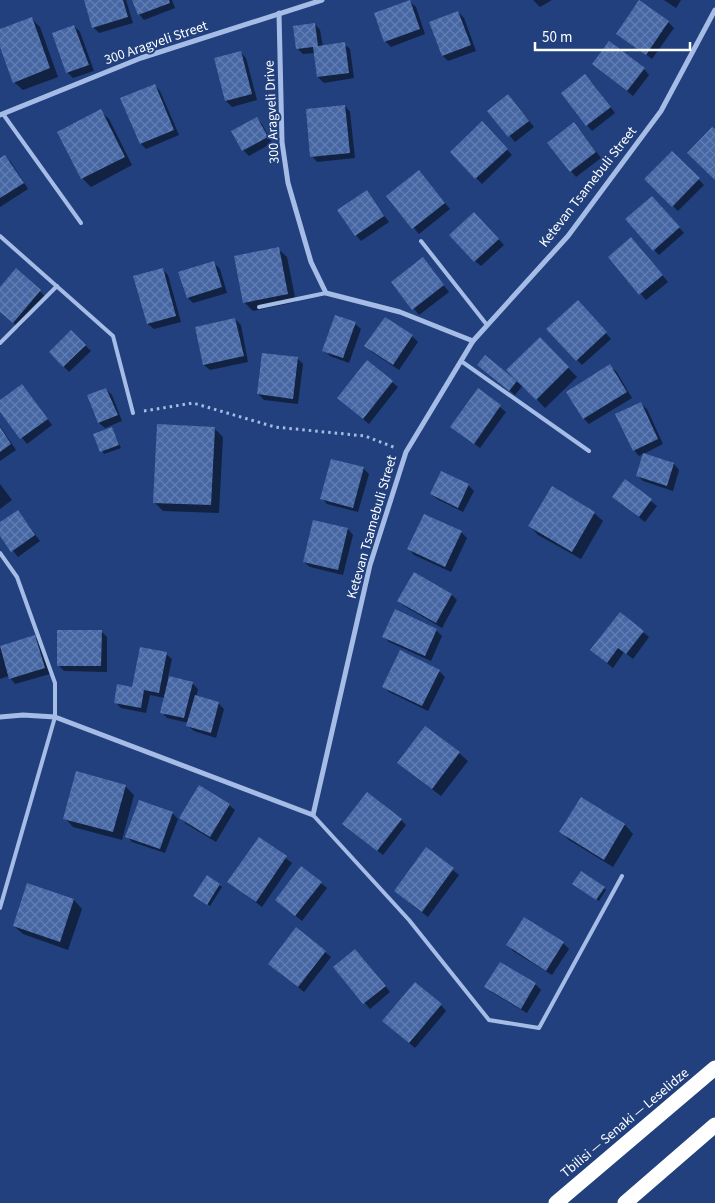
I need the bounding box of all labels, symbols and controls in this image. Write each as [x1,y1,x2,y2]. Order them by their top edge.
street label: 300 Aragveli Street [102,16,211,70]
scale bar [535,20,690,52]
text: 50 m [542,27,572,48]
street label: 300 Aragveli Drive [259,60,285,164]
street label: Ketevan Tsamebuli Street [534,122,642,252]
street label: Ketevan Tsamebuli Street [342,453,402,601]
street label: Tbilisi — Senaki — Leselidze [556,1063,694,1183]

